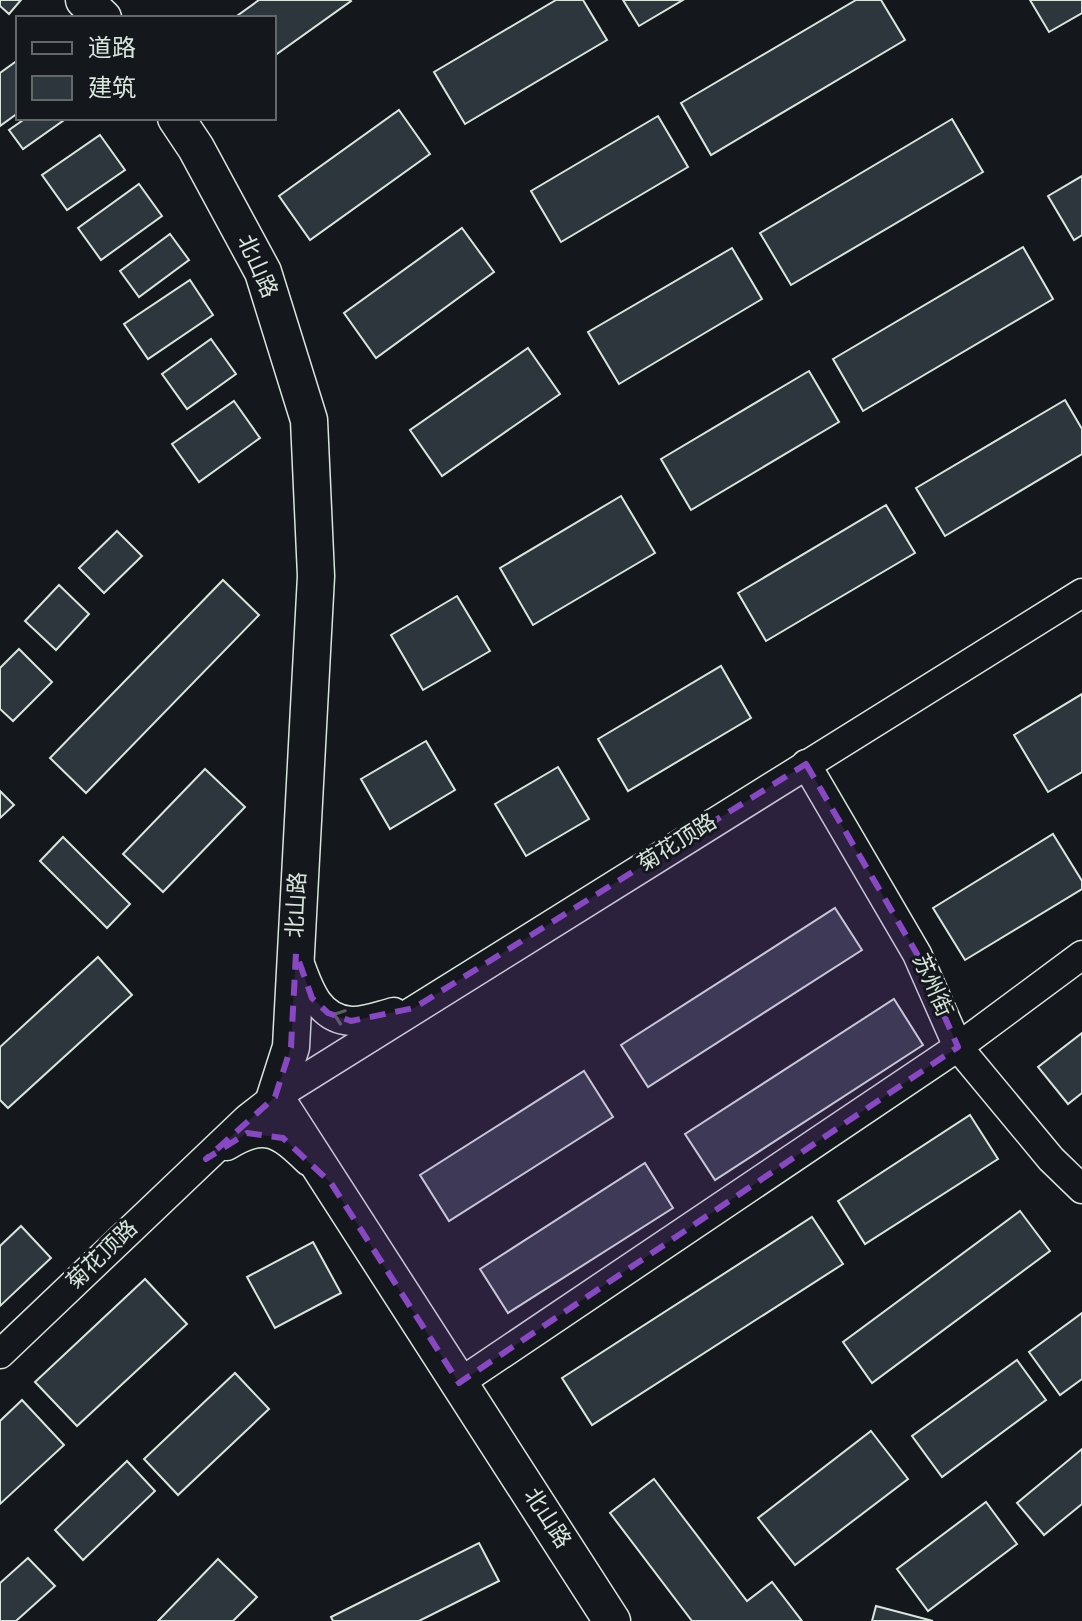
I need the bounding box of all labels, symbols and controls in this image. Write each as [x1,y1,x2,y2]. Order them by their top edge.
legend [16,16,276,120]
text: 道路 [88,35,136,65]
text: 建筑 [88,75,136,105]
street label: 北山路 [230,231,282,303]
street label: 菊花顶路 [634,809,722,879]
street label: 北山路 [283,871,313,939]
street label: 苏州街 [905,950,957,1022]
one-way arrow [333,1009,347,1026]
street label: 菊花顶路 [62,1216,144,1296]
street label: 北山路 [517,1484,575,1554]

